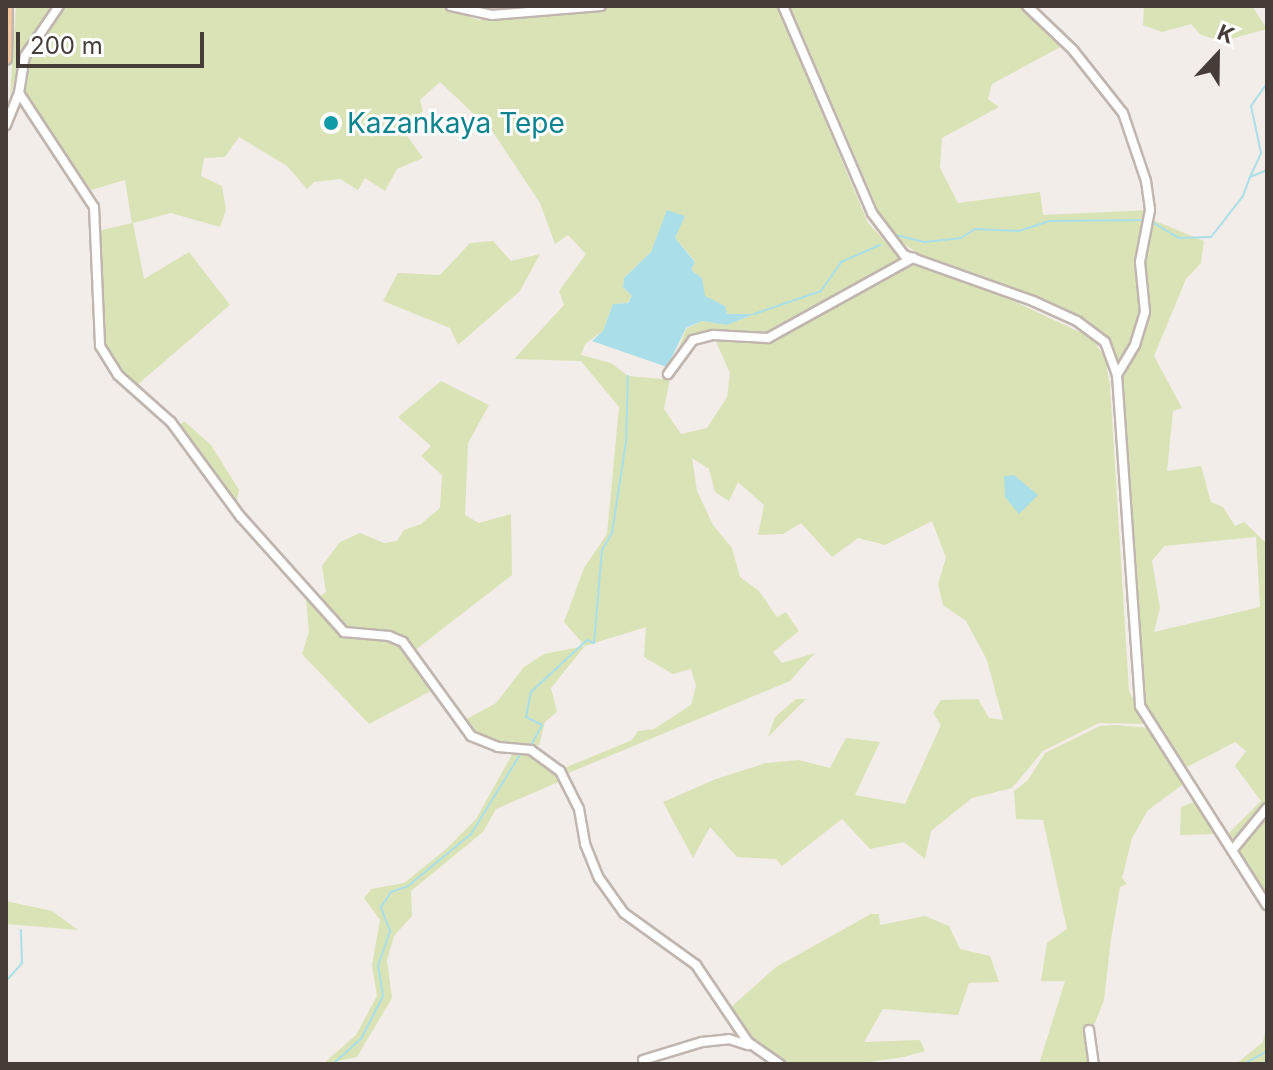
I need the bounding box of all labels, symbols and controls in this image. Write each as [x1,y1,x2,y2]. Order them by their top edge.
scale bar [20,16,208,66]
north arrow [1177,16,1257,96]
text: K [1214,19,1238,49]
text: 200 m [30,31,103,60]
place label: Kazankaya Tepe [347,106,565,140]
marker: Kazankaya Tepe [322,114,340,132]

